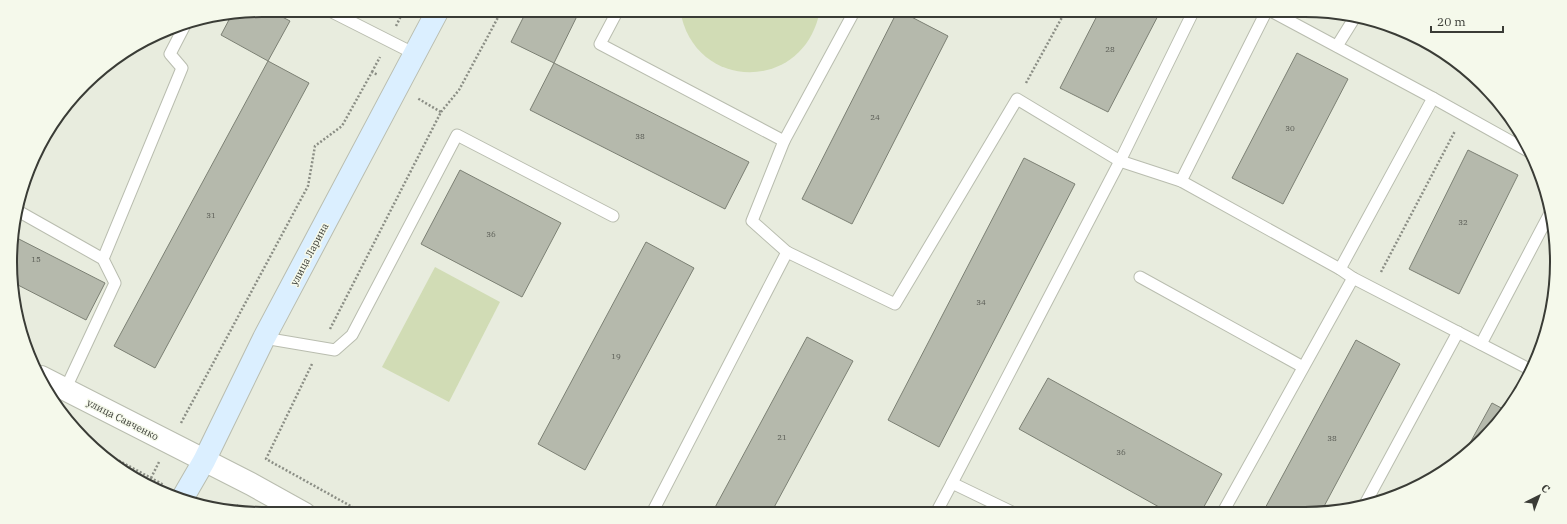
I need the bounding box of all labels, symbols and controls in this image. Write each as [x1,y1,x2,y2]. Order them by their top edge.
scale bar [1431,8,1503,34]
text: 20 m [1437,14,1466,29]
house number: 28 [1105,44,1115,54]
house number: 24 [870,112,880,122]
house number: 30 [1285,123,1295,133]
house number: 38 [635,131,645,141]
house number: 31 [206,210,216,220]
house number: 32 [1458,217,1468,227]
street label: улица Ларина [288,220,332,288]
house number: 36 [486,229,496,239]
house number: 15 [31,254,41,264]
house number: 34 [976,297,986,307]
house number: 19 [611,351,621,361]
street label: улица Савченко [85,396,161,443]
house number: 21 [777,432,787,442]
house number: 38 [1327,433,1337,443]
house number: 36 [1116,447,1126,457]
north arrow [1519,476,1559,516]
text: С [1538,481,1553,496]

